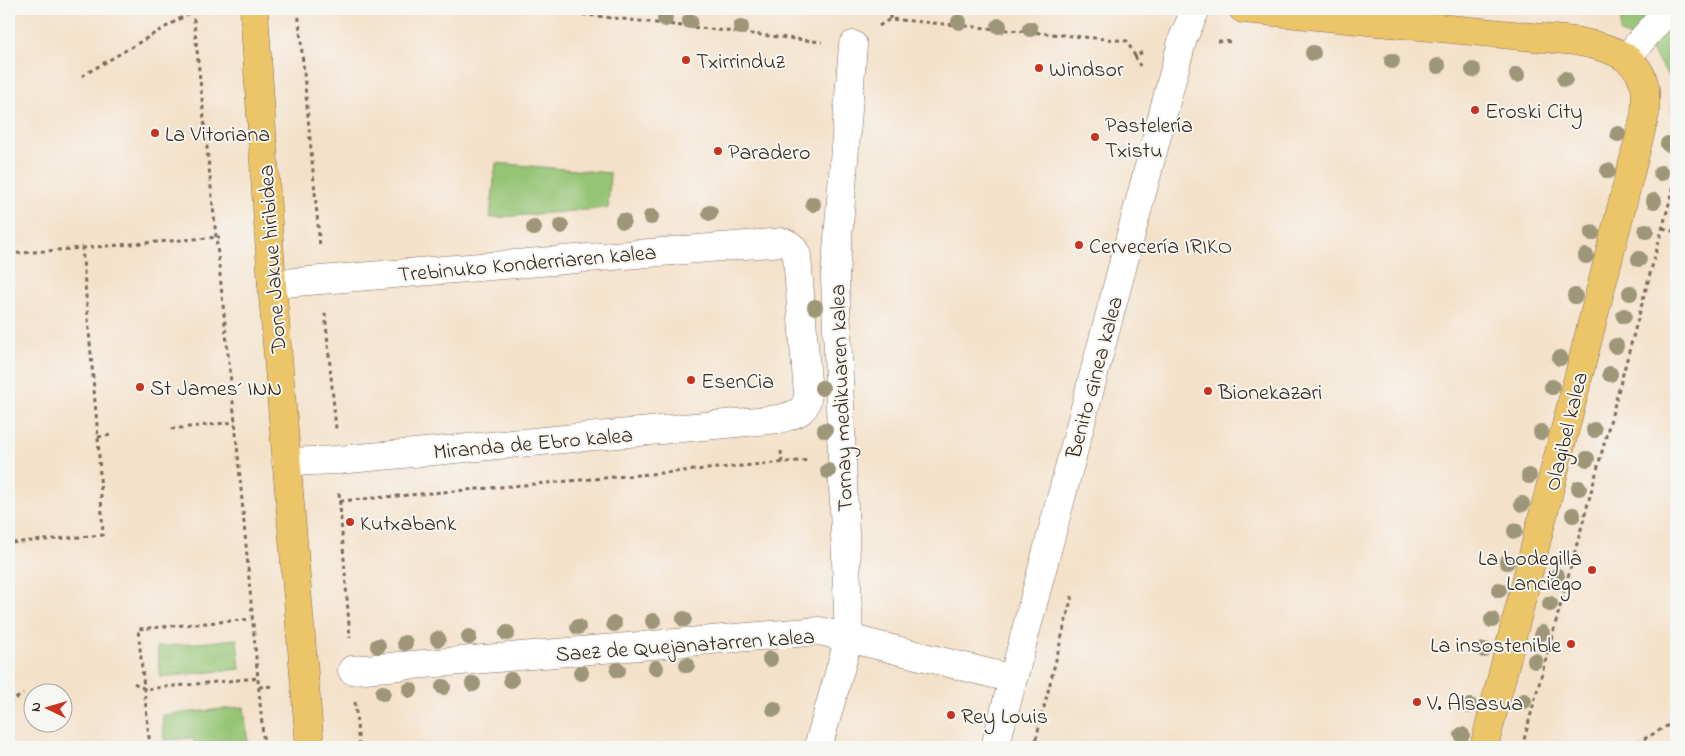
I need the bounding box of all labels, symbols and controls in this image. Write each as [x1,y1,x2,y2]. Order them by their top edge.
place label: Txirrinduz [696,47,786,79]
marker: Txirrinduz [680,54,692,66]
place label: Windsor [1049,55,1124,87]
marker: Windsor [1033,62,1045,74]
place label: Eroski City [1485,97,1583,130]
marker: Eroski City [1469,104,1481,116]
place label: Pastelería Txistu [1105,111,1193,168]
place label: La Vitoriana [165,120,270,152]
marker: La Vitoriana [149,127,161,139]
marker: Pastelería Txistu [1089,131,1101,143]
place label: Paradero [728,138,810,170]
marker: Paradero [712,145,724,157]
street label: Done Jakue hiribidea [251,164,297,355]
place label: Cervecería IRIKO [1089,232,1232,264]
street label: Trebinuko Konderriaren kalea [397,238,658,292]
marker: Cervecería IRIKO [1073,239,1085,251]
street label: Tornay medikuaren kalea [823,284,864,512]
street label: Benito Ginea kalea [1059,293,1133,463]
place label: EsenCia [701,367,774,399]
street label: Olagibel kalea [1538,369,1599,495]
place label: St James´ INN [150,374,282,406]
marker: EsenCia [685,374,697,386]
place label: Bionekazari [1217,378,1322,410]
marker: St James´ INN [134,381,146,393]
marker: Bionekazari [1202,385,1214,397]
street label: Miranda de Ebro kalea [432,420,634,470]
place label: Kutxabank [360,509,457,541]
marker: Kutxabank [344,516,356,528]
place label: La bodegilla Lanciego [1478,544,1582,602]
marker: La bodegilla Lanciego [1586,564,1598,576]
street label: Saez de Quejanatarren kalea [554,622,816,672]
place label: La insostenible [1430,631,1561,663]
marker: La insostenible [1565,638,1577,650]
north arrow [22,684,72,734]
place label: V. Alsasua [1426,689,1523,721]
marker: V. Alsasua [1411,696,1423,708]
text: N [26,701,47,713]
place label: Rey Louis [961,702,1048,735]
marker: Rey Louis [945,709,957,721]

